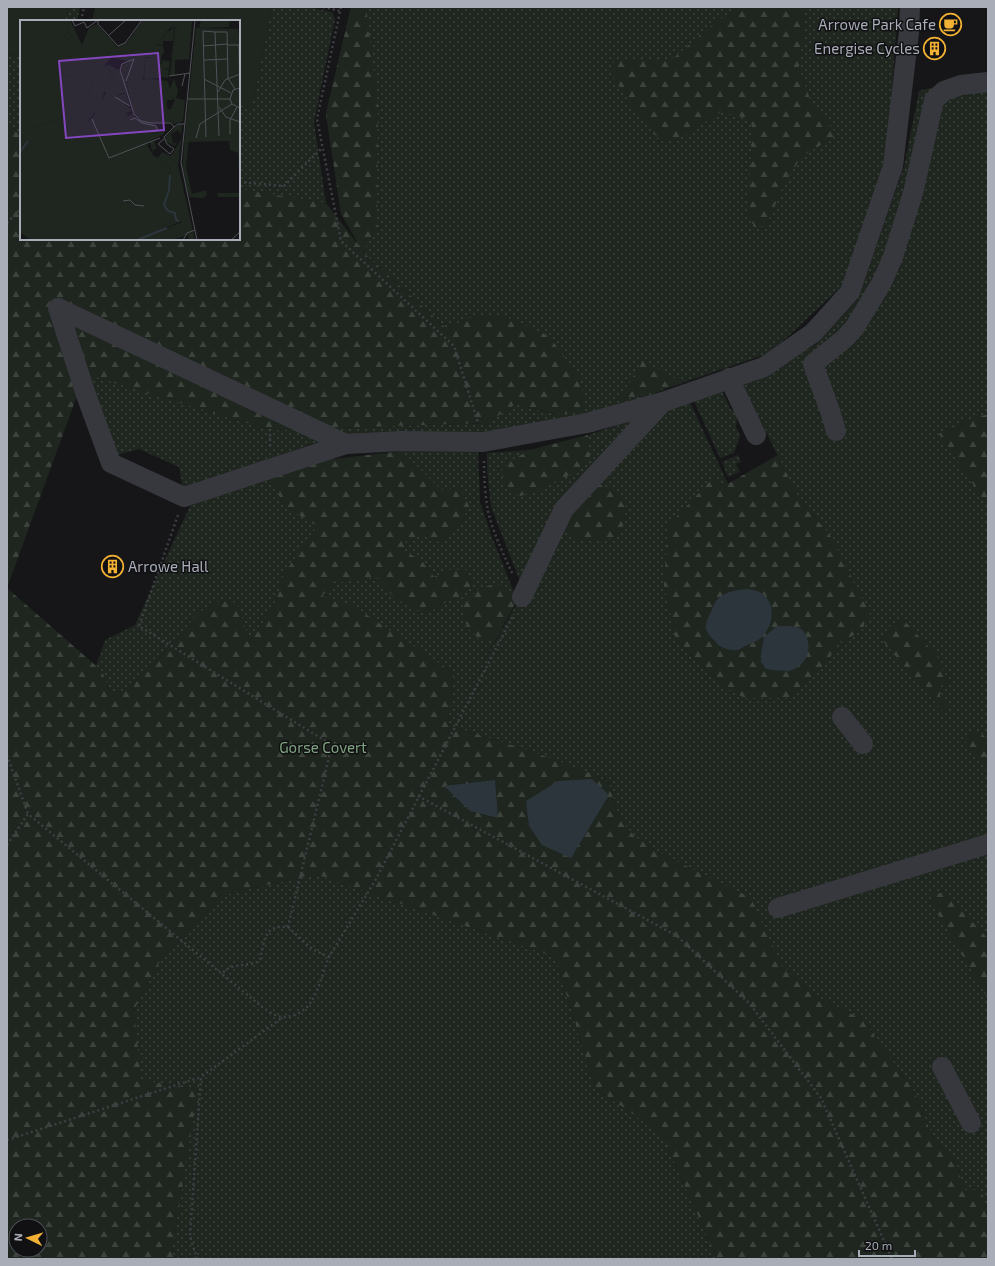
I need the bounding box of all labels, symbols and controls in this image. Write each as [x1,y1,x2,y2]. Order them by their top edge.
cafe icon: Arrowe Park Cafe [938,11,964,37]
place label: Arrowe Park Cafe [818,15,936,33]
inset map [20,20,240,240]
building icon: Energise Cycles [922,35,948,61]
place label: Energise Cycles [814,39,920,57]
building icon: Arrowe Hall [99,553,125,579]
place label: Arrowe Hall [128,557,209,575]
park label: Gorse Covert [279,738,367,756]
north arrow [8,1218,48,1258]
scale bar [859,1232,915,1258]
text: N [11,1233,24,1242]
text: 20 m [865,1238,892,1252]

